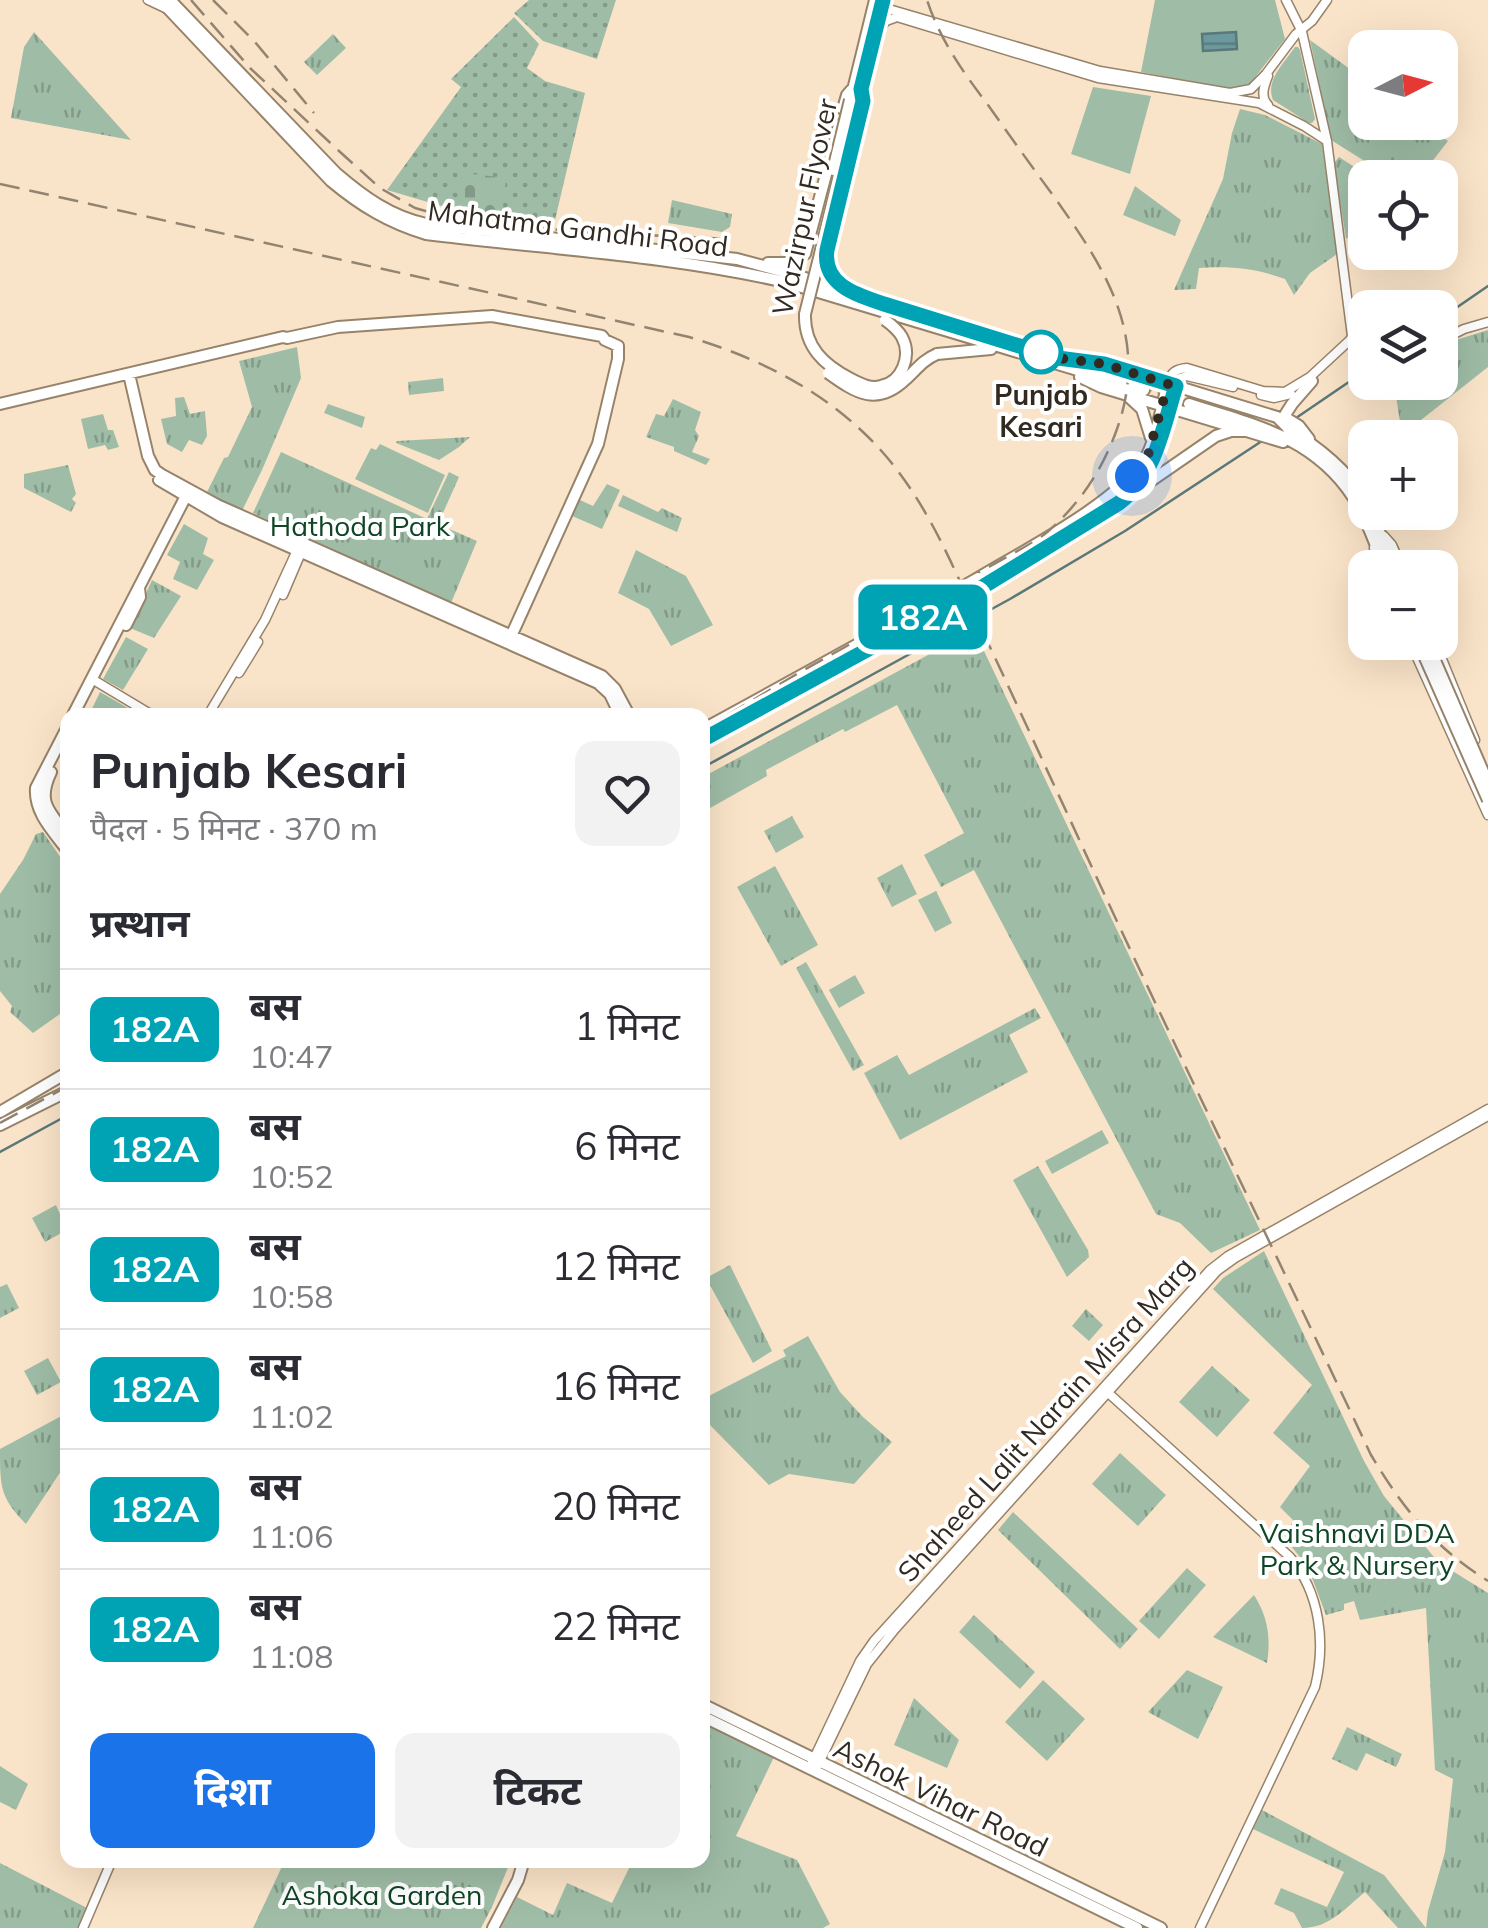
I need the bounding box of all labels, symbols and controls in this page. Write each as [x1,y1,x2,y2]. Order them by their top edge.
north arrow [1348,30,1458,140]
map controls [1348,30,1458,660]
street label: Wazirpur Flyover [764,94,844,319]
button: locate [1348,160,1458,270]
street label: Mahatma Gandhi Road [426,192,730,264]
button: layers [1348,290,1458,400]
marker: Punjab Kesari [1020,331,1062,373]
place label: Punjab Kesari [994,377,1088,444]
button: + [1348,420,1458,530]
your location [1107,451,1157,501]
park label: Hathoda Park [270,508,451,543]
button: − [1348,550,1458,660]
line badge: 182A [853,584,993,650]
text: 182A [878,595,968,639]
text: Punjab Kesari [90,740,407,800]
button: heart [575,741,680,846]
text: पैदल · 5 मिनट · 370 m [90,808,378,848]
text: प्रस्थान [90,899,190,947]
text: बस [249,982,301,1030]
text: 1 मिनट [574,1002,680,1050]
text: 182A [110,1007,199,1051]
text: 10:47 [249,1036,333,1076]
text: बस [249,1102,301,1150]
text: 6 मिनट [574,1122,680,1170]
text: 182A [110,1127,199,1171]
text: 10:52 [249,1156,333,1196]
text: बस [249,1222,301,1270]
text: 12 मिनट [552,1242,680,1290]
text: 182A [110,1247,199,1291]
street label: Shaheed Lalit Narain Misra Marg [890,1249,1200,1589]
text: 10:58 [249,1276,333,1316]
text: बस [249,1342,301,1390]
text: 16 मिनट [552,1362,680,1410]
text: 182A [110,1367,199,1411]
text: 11:02 [249,1396,333,1436]
text: बस [249,1462,301,1510]
text: 20 मिनट [552,1482,680,1530]
text: 182A [110,1487,199,1531]
park label: Vaishnavi DDA Park & Nursery [1259,1515,1455,1582]
text: 11:06 [249,1516,333,1556]
text: बस [249,1582,301,1630]
text: 22 मिनट [552,1602,680,1650]
text: 182A [110,1607,199,1651]
text: 11:08 [249,1636,333,1676]
street label: Ashok Vihar Road [828,1730,1054,1864]
button: दिशा [90,1733,375,1848]
button: टिकट [395,1733,680,1848]
park label: Ashoka Garden [282,1877,482,1912]

